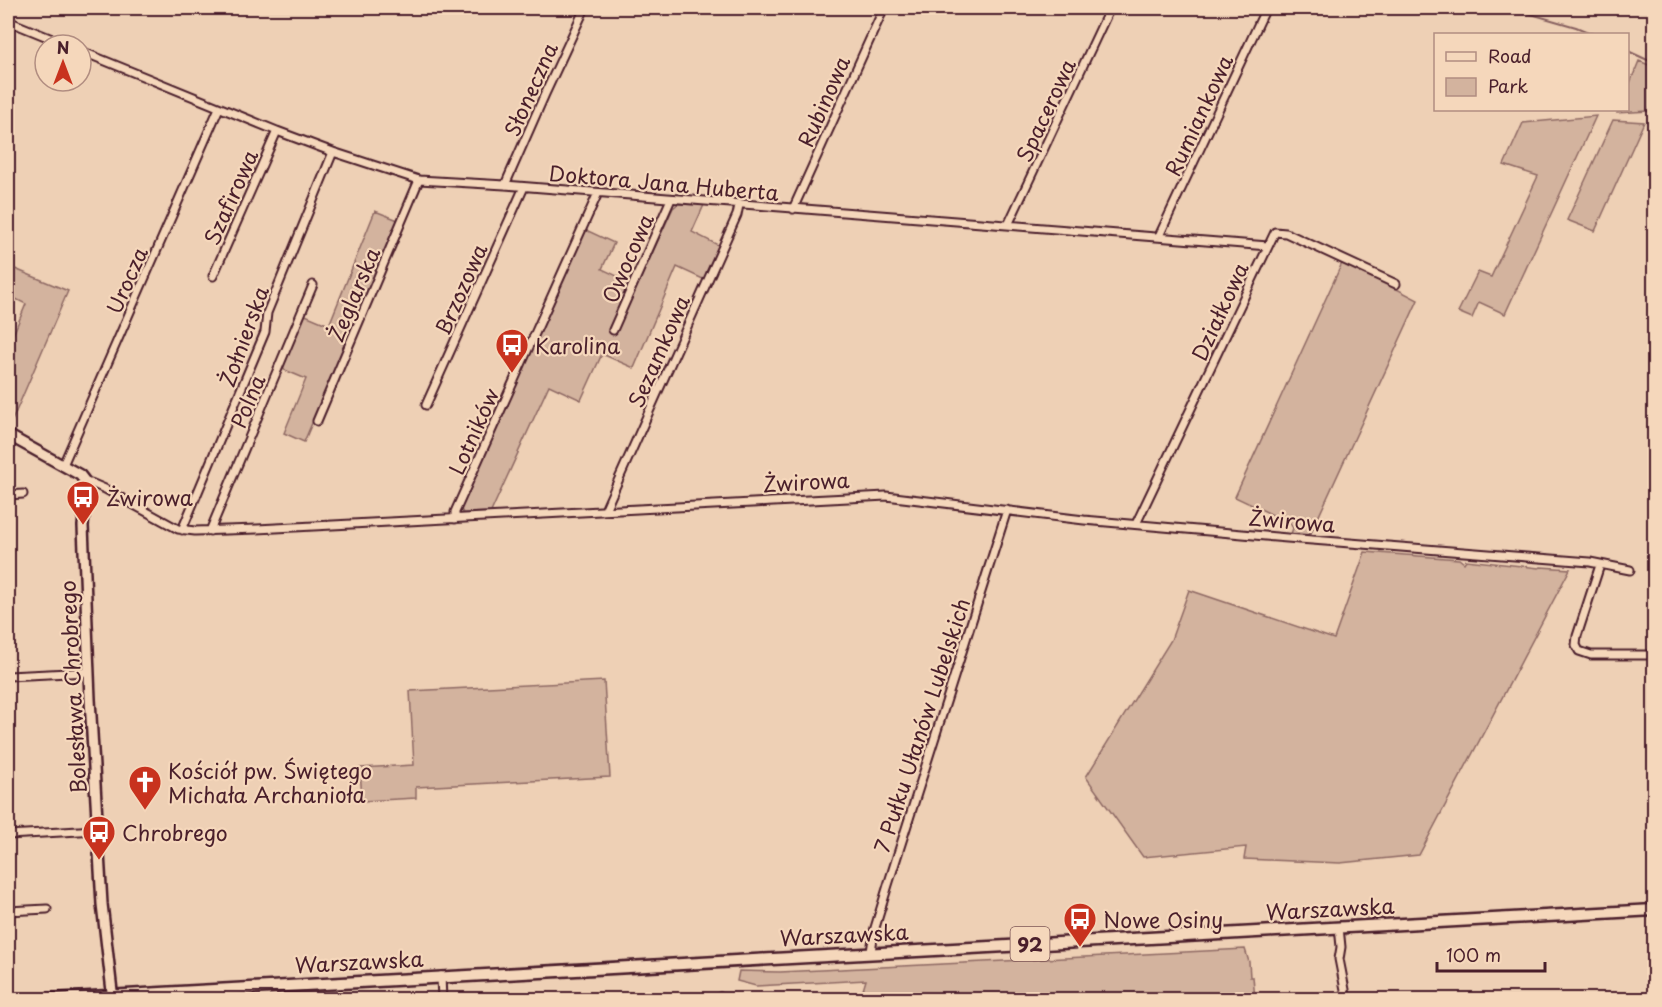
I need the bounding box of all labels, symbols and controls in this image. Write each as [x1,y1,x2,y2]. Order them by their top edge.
north arrow [33,33,93,93]
legend [1434,33,1629,111]
text: N [57,35,69,59]
street label: Słoneczna [495,37,565,141]
text: Road [1488,42,1532,69]
street label: Rumiankowa [1156,48,1240,181]
street label: Rubinowa [789,50,857,152]
street label: Spacerowa [1007,53,1083,167]
text: Park [1488,72,1528,99]
street label: Szafirowa [195,144,265,250]
street label: Doktora Jana Huberta [548,156,781,208]
street label: Owocowa [593,208,661,308]
street label: Brzozowa [426,238,494,340]
street label: Urocza [97,241,155,319]
street label: Żeglarska [319,242,387,346]
street label: Działkowa [1182,257,1256,365]
street label: Żołnierska [210,281,276,391]
street label: Sezamkowa [619,290,697,412]
bus stop icon: Karolina [494,327,530,374]
place label: Karolina [535,329,621,361]
street label: Polna [221,369,273,433]
street label: Lotników [440,382,507,479]
street label: Żwirowa [762,463,850,499]
bus stop icon: Żwirowa [65,479,101,526]
place label: Żwirowa [106,481,193,513]
street label: Żwirowa [1247,500,1337,540]
street label: Bolesława Chrobrego [50,580,94,794]
street label: 7 Pułku Ułanów Lubelskich [865,594,977,856]
place label: Kościół pw. Świętego Michała Archanioła [168,754,372,810]
church icon: Kościół pw. Świętego Michała Archanioła [127,764,163,811]
bus stop icon: Chrobrego [81,814,117,861]
place label: Chrobrego [122,816,228,848]
street label: Warszawska [1265,889,1395,927]
bus stop icon: Nowe Osiny [1062,901,1098,948]
place label: Nowe Osiny [1103,903,1223,935]
street label: Warszawska [779,915,909,953]
road number: 92 [1010,927,1050,961]
scale bar [1437,935,1545,973]
text: 100 m [1446,941,1501,968]
street label: Warszawska [294,942,424,980]

